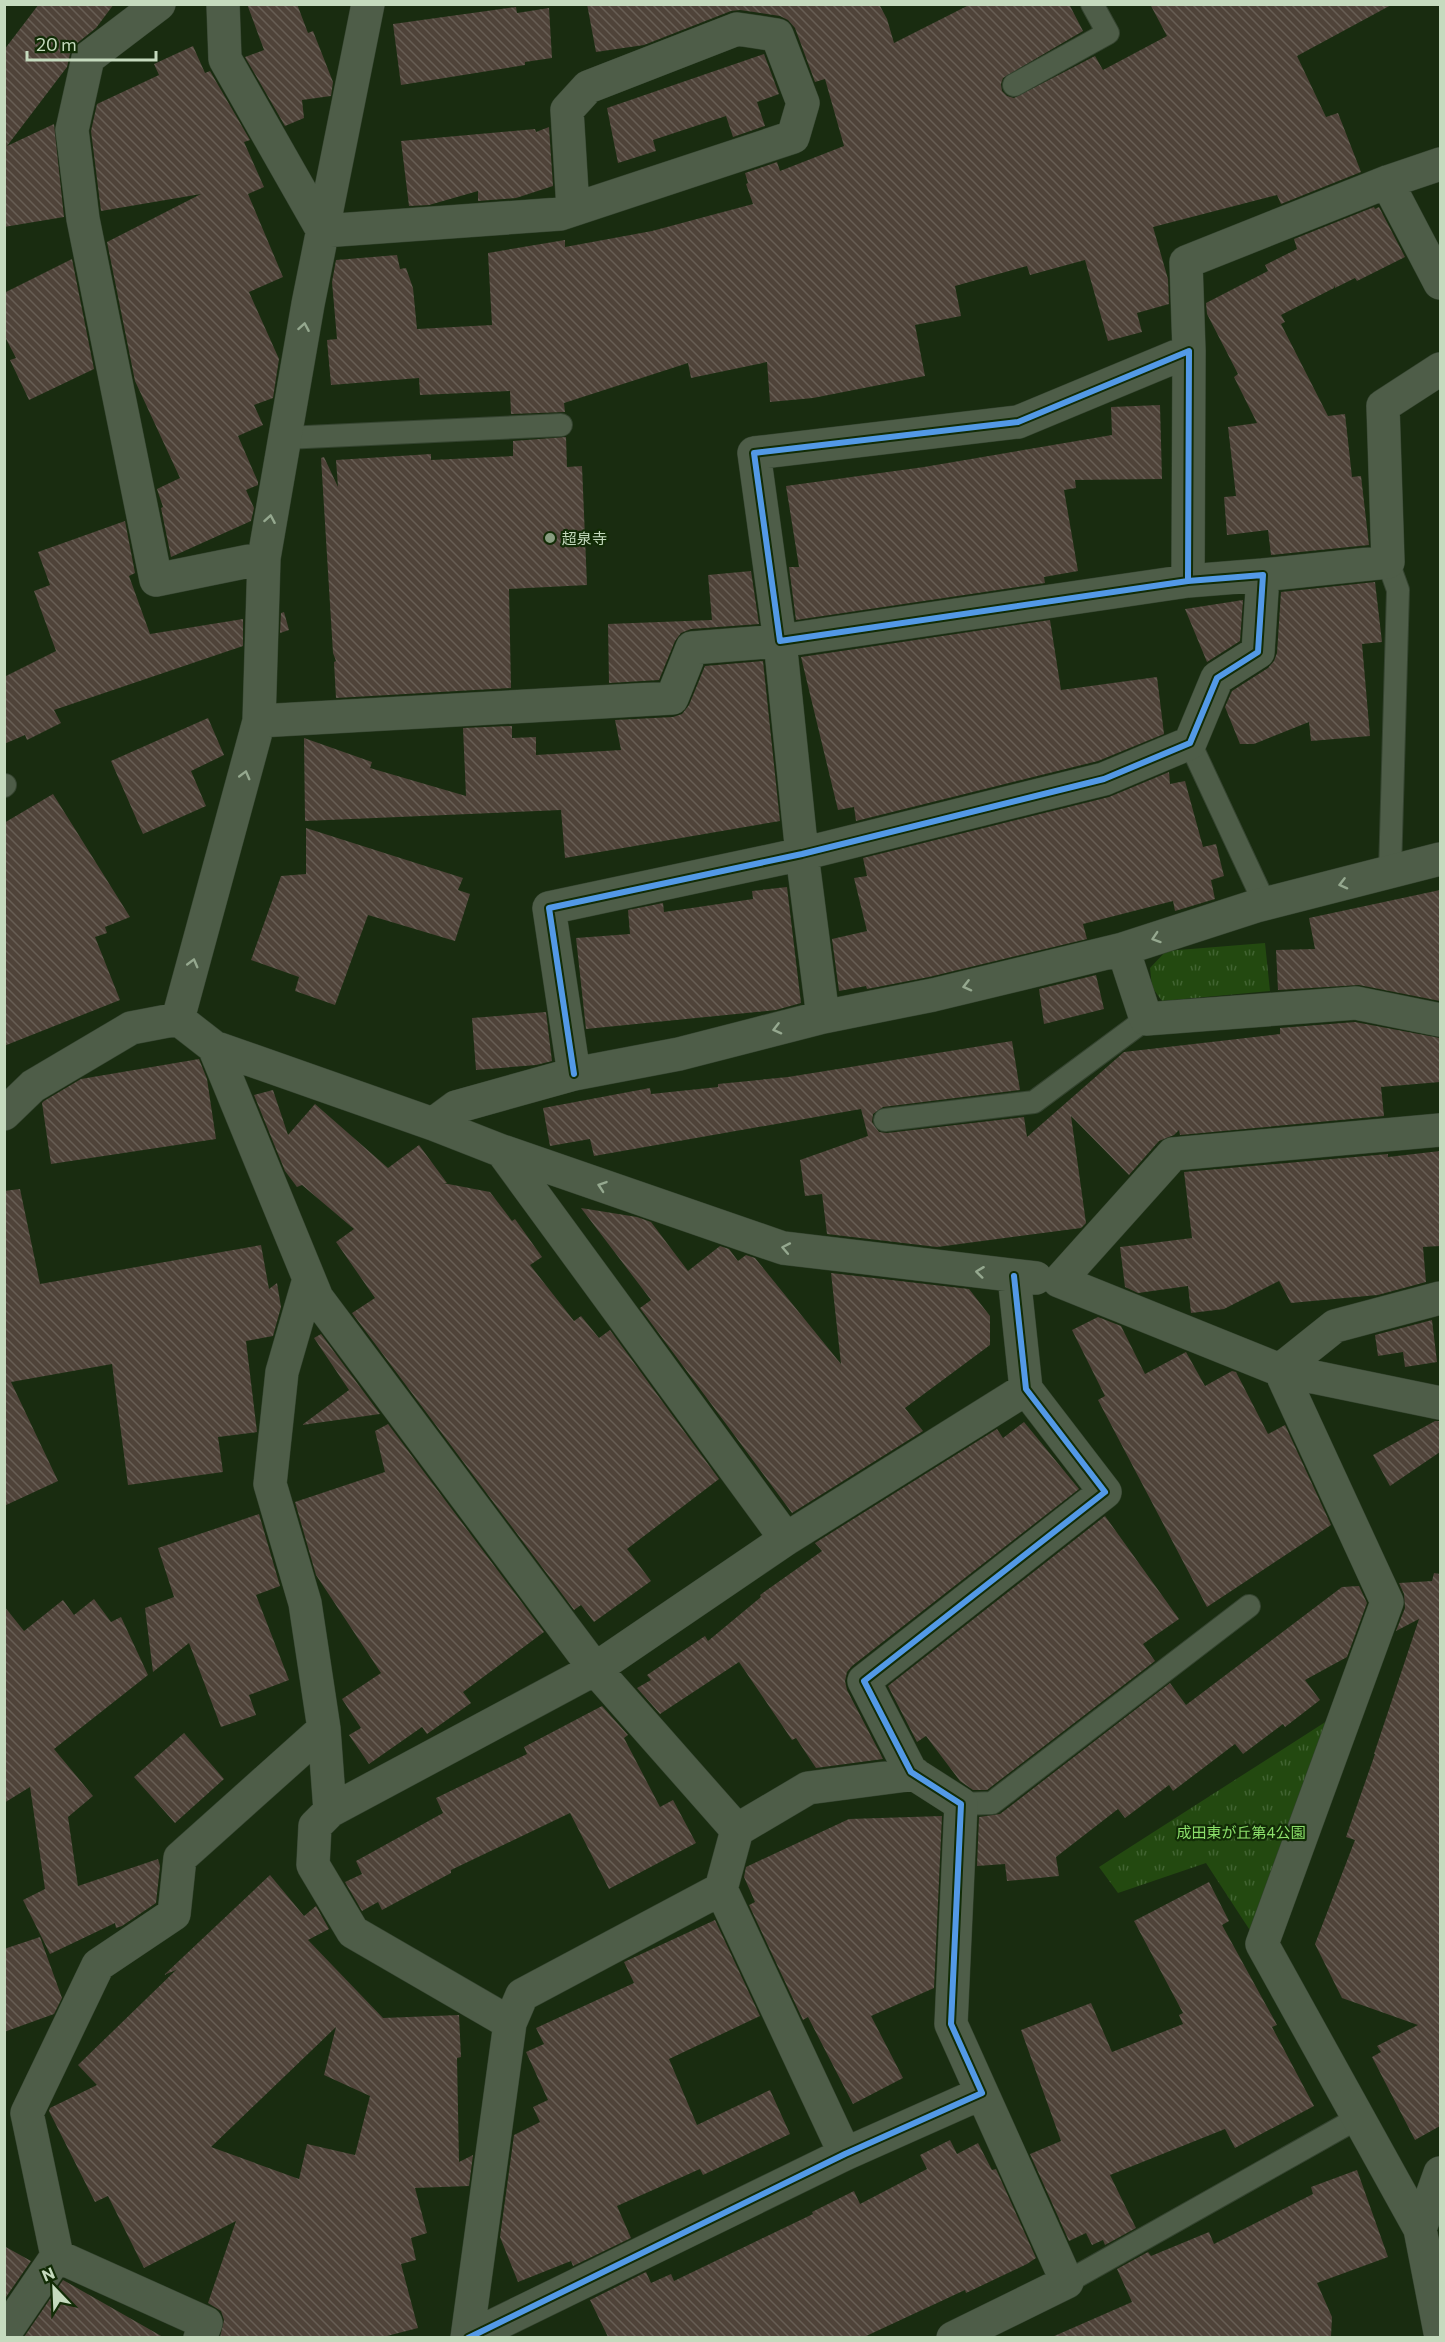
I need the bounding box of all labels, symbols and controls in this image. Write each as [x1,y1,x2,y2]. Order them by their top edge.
scale bar [27,24,156,62]
text: 20 m [36,33,77,55]
one-way arrow [297,323,310,333]
one-way arrow [264,515,276,524]
place label: 超泉寺 [562,529,607,547]
marker: 超泉寺 [543,531,557,545]
one-way arrow [237,770,250,780]
one-way arrow [1338,877,1349,889]
one-way arrow [1151,931,1162,943]
one-way arrow [186,958,198,969]
one-way arrow [962,979,972,992]
one-way arrow [772,1022,783,1034]
one-way arrow [597,1180,608,1193]
one-way arrow [781,1242,791,1255]
one-way arrow [975,1266,984,1279]
park label: 成田東が丘第4公園 [1176,1823,1306,1841]
north arrow [24,2258,84,2318]
text: N [39,2263,57,2285]

